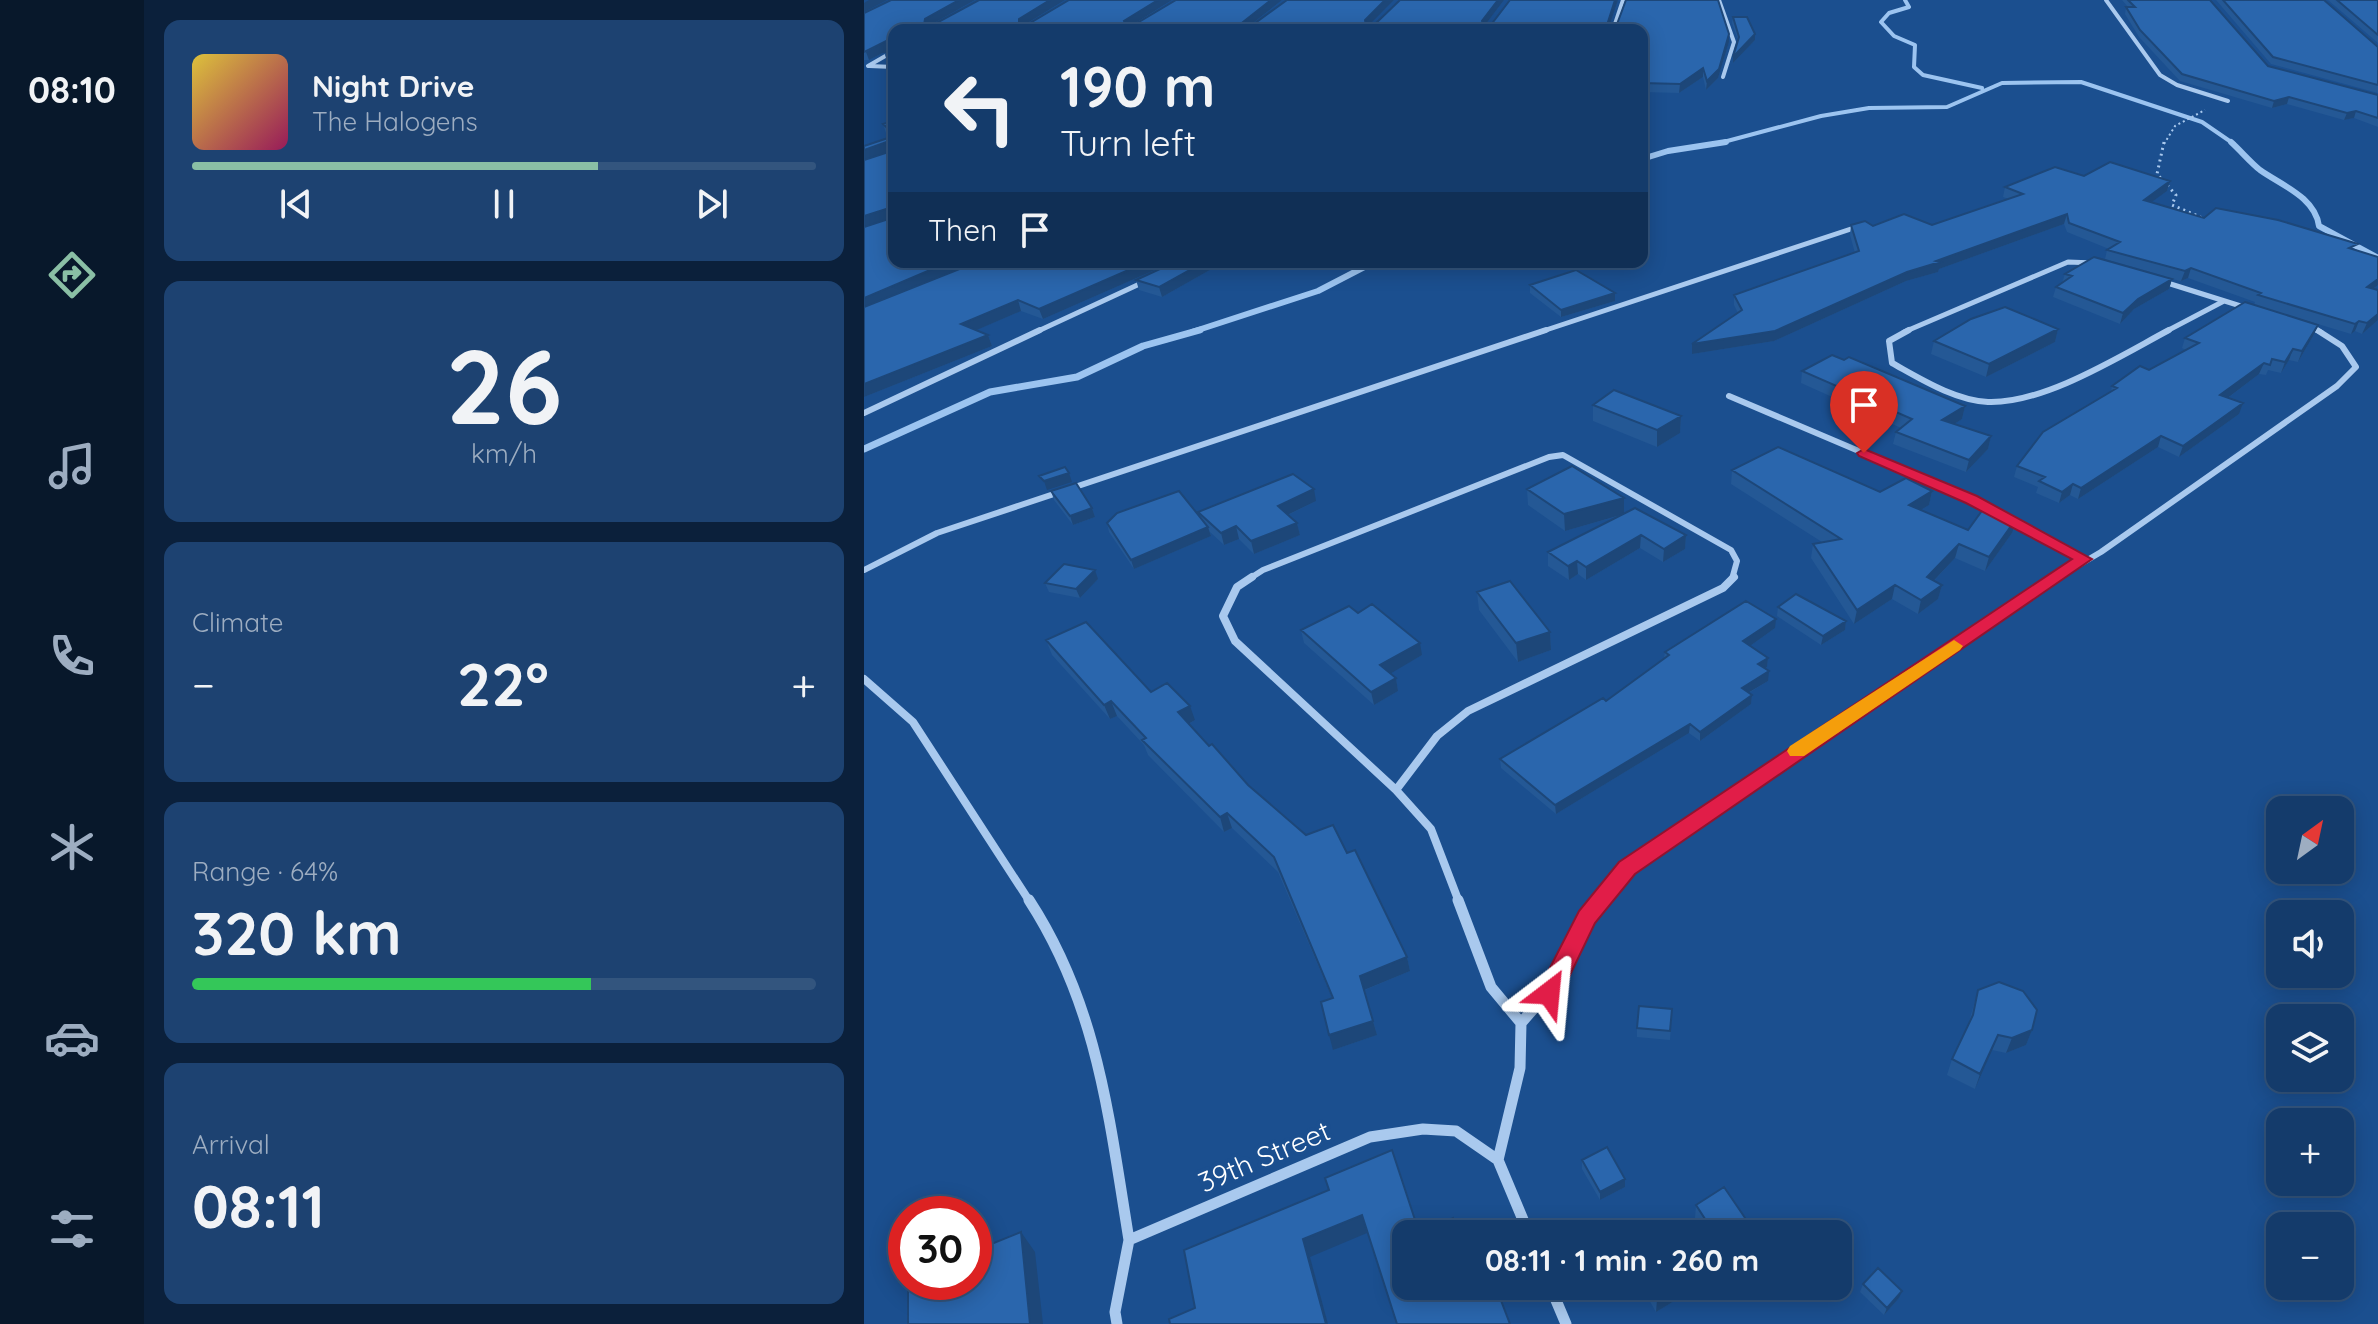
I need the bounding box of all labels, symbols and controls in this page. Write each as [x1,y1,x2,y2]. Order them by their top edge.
text: 190 m [1060,51,1215,121]
icon: left [928,56,1032,160]
text: 08:10 [28,67,116,112]
text: Night Drive [312,67,474,105]
text: The Halogens [312,105,478,138]
text: Turn left [1060,120,1196,165]
icon: previous [274,182,318,226]
icon: pause [482,182,526,226]
icon: next [690,182,734,226]
icon: arrive [1013,208,1057,252]
text: Then [928,211,997,249]
icon: directions [44,247,100,303]
text: 26 [446,320,562,450]
pin [1830,371,1898,453]
icon: arrive [1842,383,1886,427]
text: km/h [471,437,537,470]
icon: music [44,438,100,494]
text: Climate [192,606,283,639]
icon: phone [44,628,100,684]
text: 22° [457,646,549,721]
text: − [192,657,215,712]
text: + [791,657,816,712]
north arrow [2266,796,2354,884]
map controls [2266,796,2354,1300]
icon: climate [44,819,100,875]
text: Range · 64% [192,855,338,888]
text: 320 km [192,895,401,970]
button: sound [2266,900,2354,988]
position arrow [1507,951,1591,1035]
button: layers [2266,1004,2354,1092]
icon: car [44,1010,100,1066]
button: + [2266,1108,2354,1196]
street label: 39th Street [1193,1113,1335,1199]
text: Arrival [192,1128,270,1161]
text: 08:11 [192,1168,325,1243]
speed limit sign: 30 [888,1196,992,1300]
icon: filters [44,1201,100,1257]
button: − [2266,1212,2354,1300]
text: 08:11 · 1 min · 260 m [1485,1241,1759,1279]

